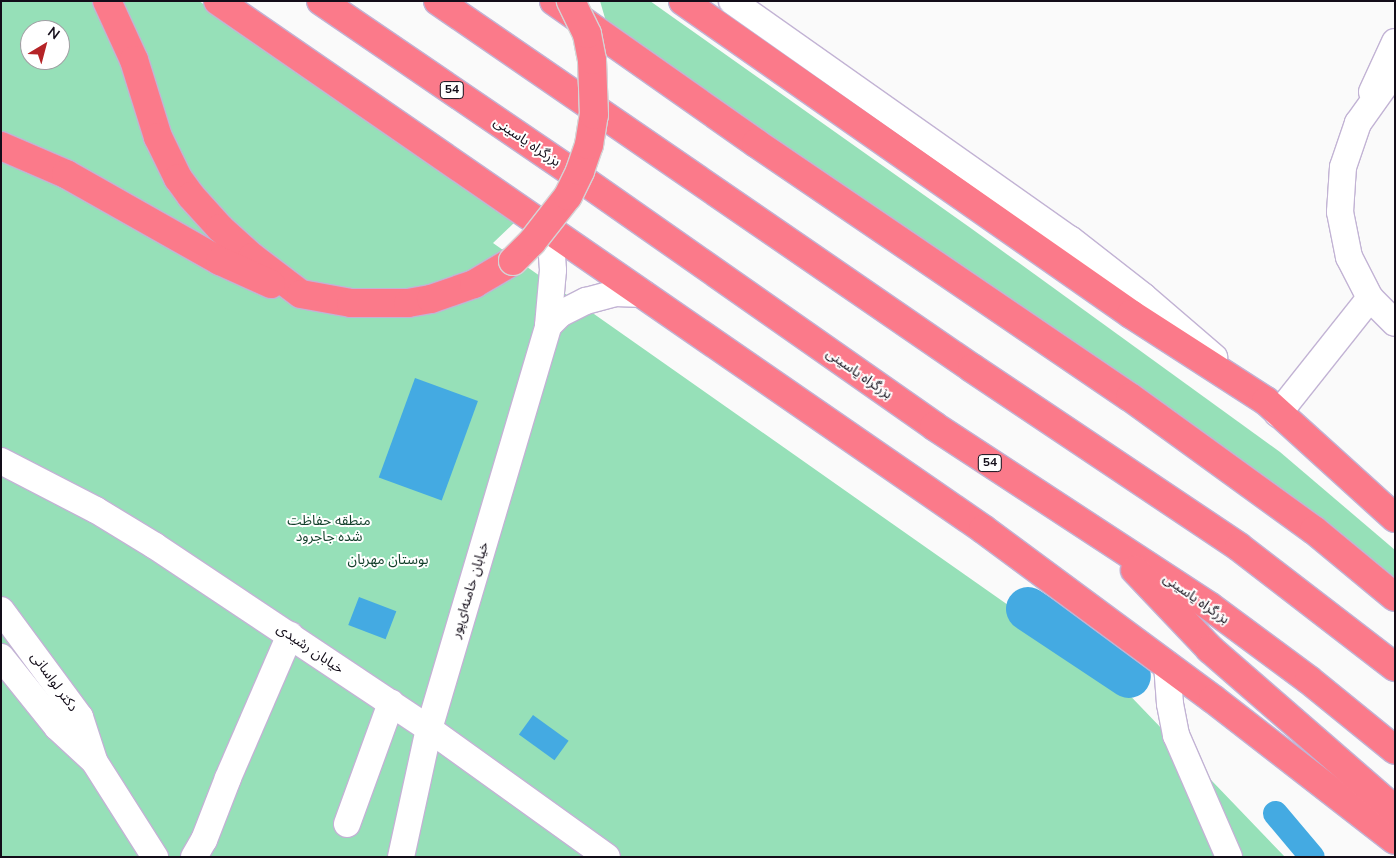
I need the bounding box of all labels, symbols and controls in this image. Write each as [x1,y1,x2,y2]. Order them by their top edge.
north arrow [20,20,70,70]
text: N [44,23,64,44]
road number: 54 [440,80,464,100]
street label: بزرگراه یاسینی [490,114,564,170]
street label: بزرگراه یاسینی [823,345,895,403]
road number: 54 [978,453,1002,472]
park label: منطقه حفاظت شده جاجرود [287,513,371,546]
street label: خیابان خامنه‌ای‌پور [447,540,493,640]
park label: بوستان مهربان [348,552,428,568]
street label: بزرگراه یاسینی [1160,570,1232,628]
street label: خیابان رشیدی [273,620,347,678]
street label: دکتر لواسانی [27,649,81,715]

